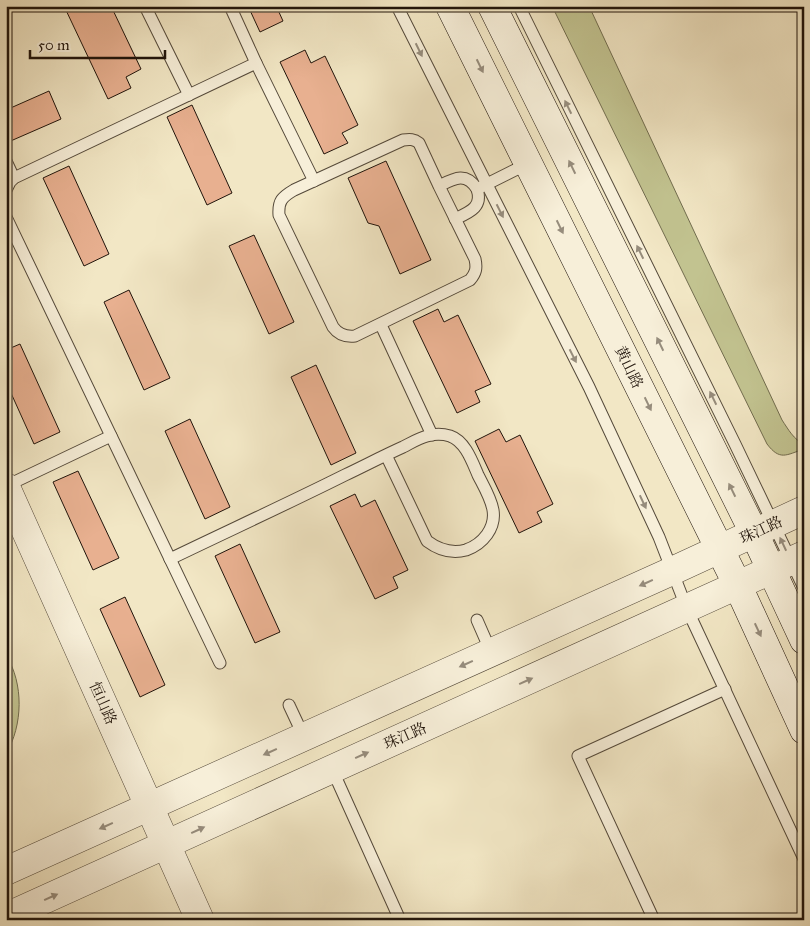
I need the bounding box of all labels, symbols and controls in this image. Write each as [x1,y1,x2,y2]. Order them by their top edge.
scale bar [30,28,165,60]
text: 50 m [38,36,70,54]
one-way arrow [415,43,423,57]
one-way arrow [476,58,484,73]
one-way arrow [564,99,572,114]
one-way arrow [568,160,576,174]
one-way arrow [496,204,504,218]
one-way arrow [556,220,564,234]
one-way arrow [636,245,644,259]
one-way arrow [656,337,664,351]
street label: 黄山路 [611,343,647,391]
one-way arrow [569,348,577,363]
one-way arrow [708,391,716,405]
one-way arrow [644,397,652,411]
one-way arrow [728,483,736,497]
one-way arrow [639,495,647,509]
street label: 珠江路 [737,512,785,548]
one-way arrow [779,537,787,551]
one-way arrow [639,579,653,587]
one-way arrow [754,623,763,638]
one-way arrow [459,660,473,668]
one-way arrow [519,677,533,685]
street label: 恒山路 [86,679,120,727]
street label: 珠江路 [381,719,429,753]
one-way arrow [263,748,277,756]
one-way arrow [355,751,369,759]
one-way arrow [99,822,113,830]
one-way arrow [191,825,206,834]
one-way arrow [44,893,58,901]

